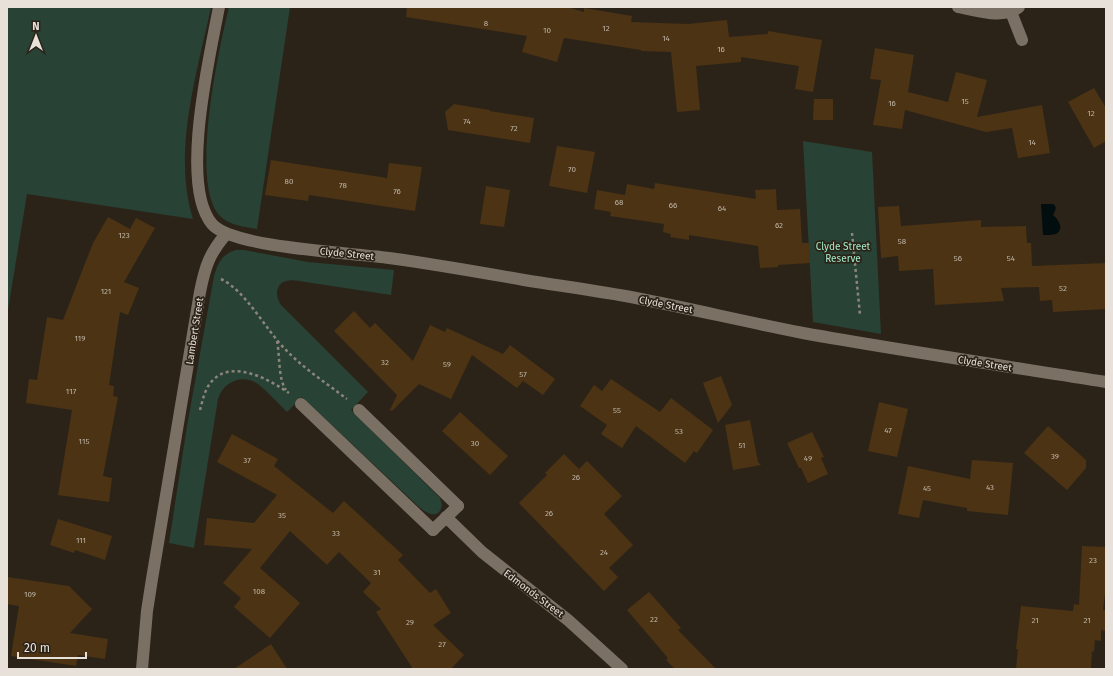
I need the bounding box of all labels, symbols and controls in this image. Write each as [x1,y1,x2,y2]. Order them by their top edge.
north arrow [16,16,56,56]
house number: 8 [484,19,489,28]
text: N [32,20,40,33]
house number: 12 [602,24,610,33]
house number: 10 [543,26,551,35]
house number: 14 [662,34,671,43]
house number: 16 [717,45,725,54]
house number: 15 [961,97,969,106]
house number: 16 [888,99,896,108]
house number: 12 [1087,109,1095,118]
house number: 74 [463,117,471,126]
house number: 72 [510,124,518,133]
house number: 14 [1028,138,1037,147]
house number: 70 [568,165,576,174]
house number: 80 [285,177,294,186]
house number: 78 [339,181,347,190]
house number: 76 [393,187,401,196]
house number: 68 [615,198,624,207]
house number: 66 [669,201,677,210]
house number: 64 [718,204,727,213]
house number: 62 [775,221,783,230]
house number: 123 [118,231,130,240]
house number: 58 [898,237,907,246]
park label: Clyde Street Reserve [816,241,871,265]
street label: Clyde Street [319,245,375,263]
house number: 56 [954,254,962,263]
house number: 54 [1007,254,1016,263]
house number: 52 [1059,284,1067,293]
house number: 121 [101,287,111,296]
street label: Clyde Street [638,294,694,316]
street label: Lambert Street [184,296,206,365]
house number: 119 [74,334,86,343]
street label: Clyde Street [957,354,1013,374]
house number: 32 [381,358,389,367]
house number: 59 [443,360,451,369]
house number: 57 [519,370,527,379]
house number: 117 [66,387,77,396]
house number: 55 [613,406,621,415]
house number: 47 [884,426,892,435]
house number: 53 [675,427,683,436]
house number: 115 [79,437,89,446]
house number: 30 [471,439,480,448]
house number: 51 [738,441,746,450]
house number: 39 [1051,452,1059,461]
house number: 49 [804,454,812,463]
house number: 37 [243,456,251,465]
house number: 26 [572,473,580,482]
house number: 43 [986,483,994,492]
house number: 45 [923,484,931,493]
house number: 26 [545,509,553,518]
house number: 35 [278,511,286,520]
house number: 33 [332,529,340,538]
house number: 111 [76,536,86,545]
house number: 24 [600,548,609,557]
house number: 23 [1089,556,1097,565]
street label: Edmonds Street [501,567,566,620]
house number: 31 [373,568,381,577]
house number: 108 [253,587,266,596]
house number: 109 [24,590,36,599]
house number: 22 [650,615,658,624]
house number: 21 [1031,616,1039,625]
house number: 21 [1083,616,1091,625]
house number: 29 [406,618,414,627]
scale bar [18,634,86,660]
house number: 27 [438,640,446,649]
text: 20 m [24,641,50,655]

